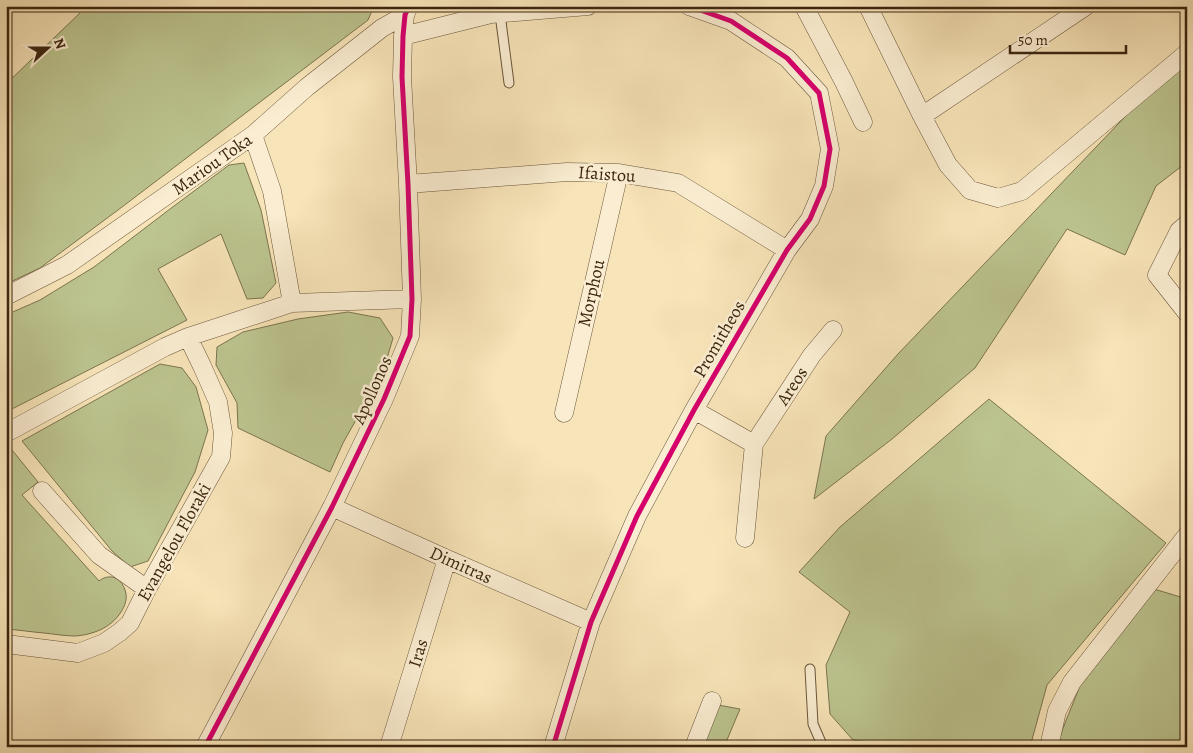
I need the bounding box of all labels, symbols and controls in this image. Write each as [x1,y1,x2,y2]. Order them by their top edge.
north arrow [22,22,72,72]
scale bar [1010,22,1127,54]
text: 50 m [1018,30,1048,50]
text: N [49,35,70,52]
street label: Mariou Toka [167,127,257,200]
street label: Ifaistou [577,160,637,188]
street label: Morphou [572,257,610,329]
street label: Promitheos [687,296,751,382]
street label: Apollonos [346,352,398,429]
street label: Areos [770,362,813,411]
street label: Evangelou Floraki [132,479,216,605]
street label: Dimitras [426,541,496,589]
street label: Iras [402,636,434,670]

